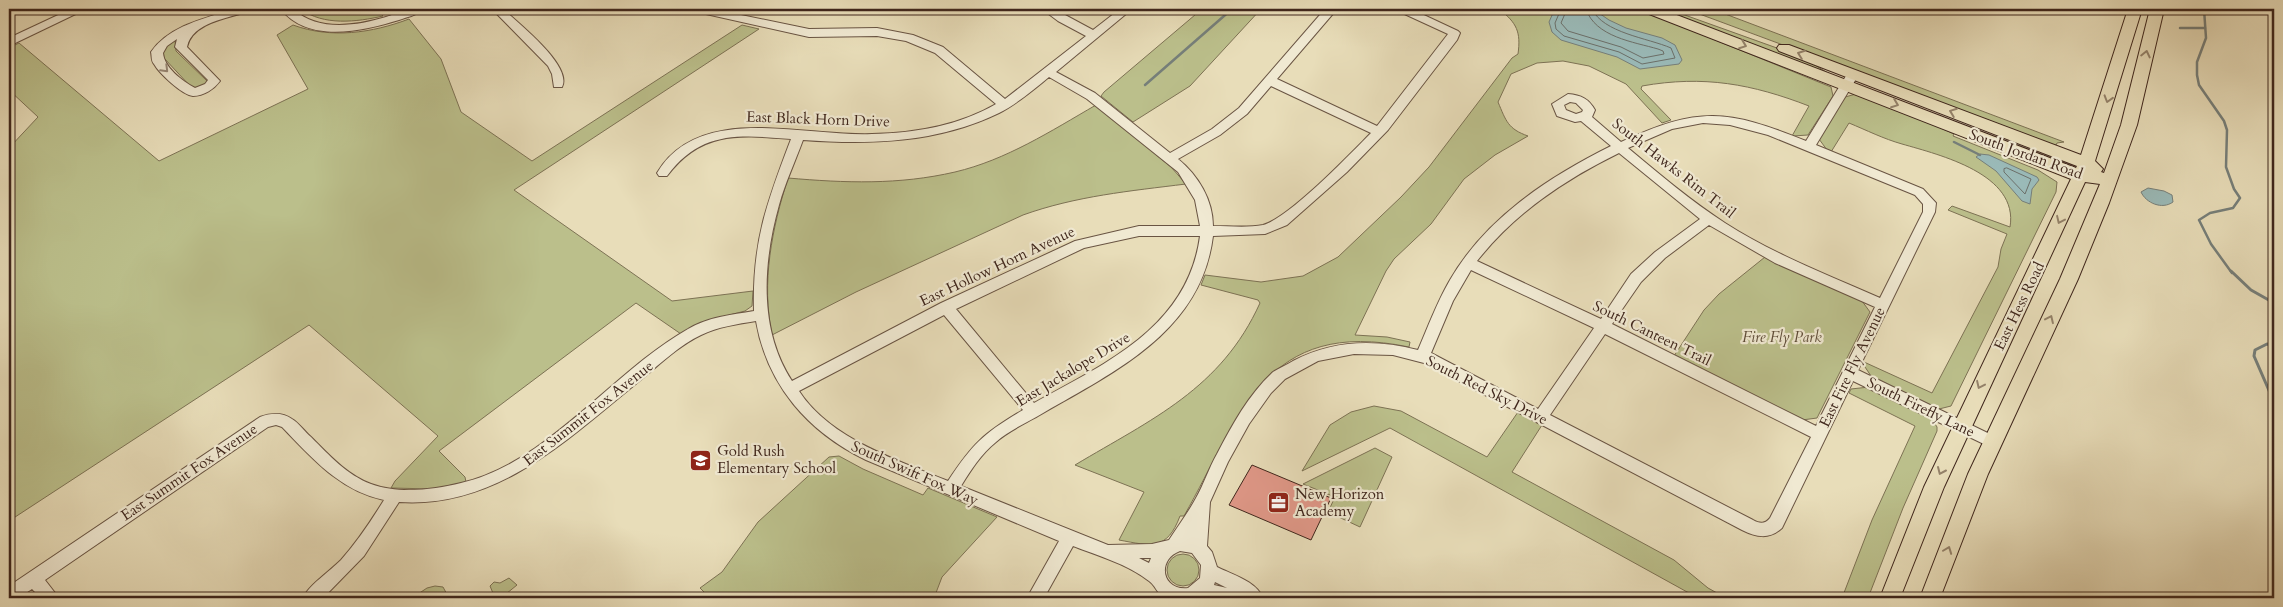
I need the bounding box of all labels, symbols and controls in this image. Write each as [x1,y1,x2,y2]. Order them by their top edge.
one-way arrow [1738,39,1747,49]
one-way arrow [2140,49,2151,58]
one-way arrow [1797,50,1806,60]
one-way arrow [159,63,168,72]
one-way arrow [2104,95,2114,103]
one-way arrow [1890,98,1899,108]
street label: East Black Horn Drive [746,106,890,132]
one-way arrow [1949,108,1958,118]
street label: South Hawks Rim Trail [1608,114,1740,223]
street label: South Jordan Road [1966,124,2086,184]
one-way arrow [2056,215,2066,224]
street label: East Hollow Horn Avenue [916,221,1078,311]
street label: East Hess Road [1989,259,2049,353]
street label: South Canteen Trail [1590,296,1715,370]
street label: East Fire Fly Avenue [1814,303,1890,431]
one-way arrow [2044,316,2054,325]
street label: East Jackalope Drive [1012,327,1134,411]
park label: Fire Fly Park [1742,327,1822,347]
street label: South Red Sky Drive [1423,351,1551,429]
street label: East Summit Fox Avenue [519,356,658,470]
street label: South Firefly Lane [1864,372,1978,442]
one-way arrow [1976,380,1987,389]
street label: East Summit Fox Avenue [117,419,261,525]
street label: South Swift Fox Way [848,436,982,510]
place label: Gold Rush Elementary School [717,441,836,478]
school or university icon: Gold Rush Elementary School [689,448,713,472]
one-way arrow [1937,466,1948,475]
place label: New Horizon Academy [1295,484,1385,521]
office icon: New Horizon Academy [1267,491,1291,515]
one-way arrow [1942,546,1952,555]

